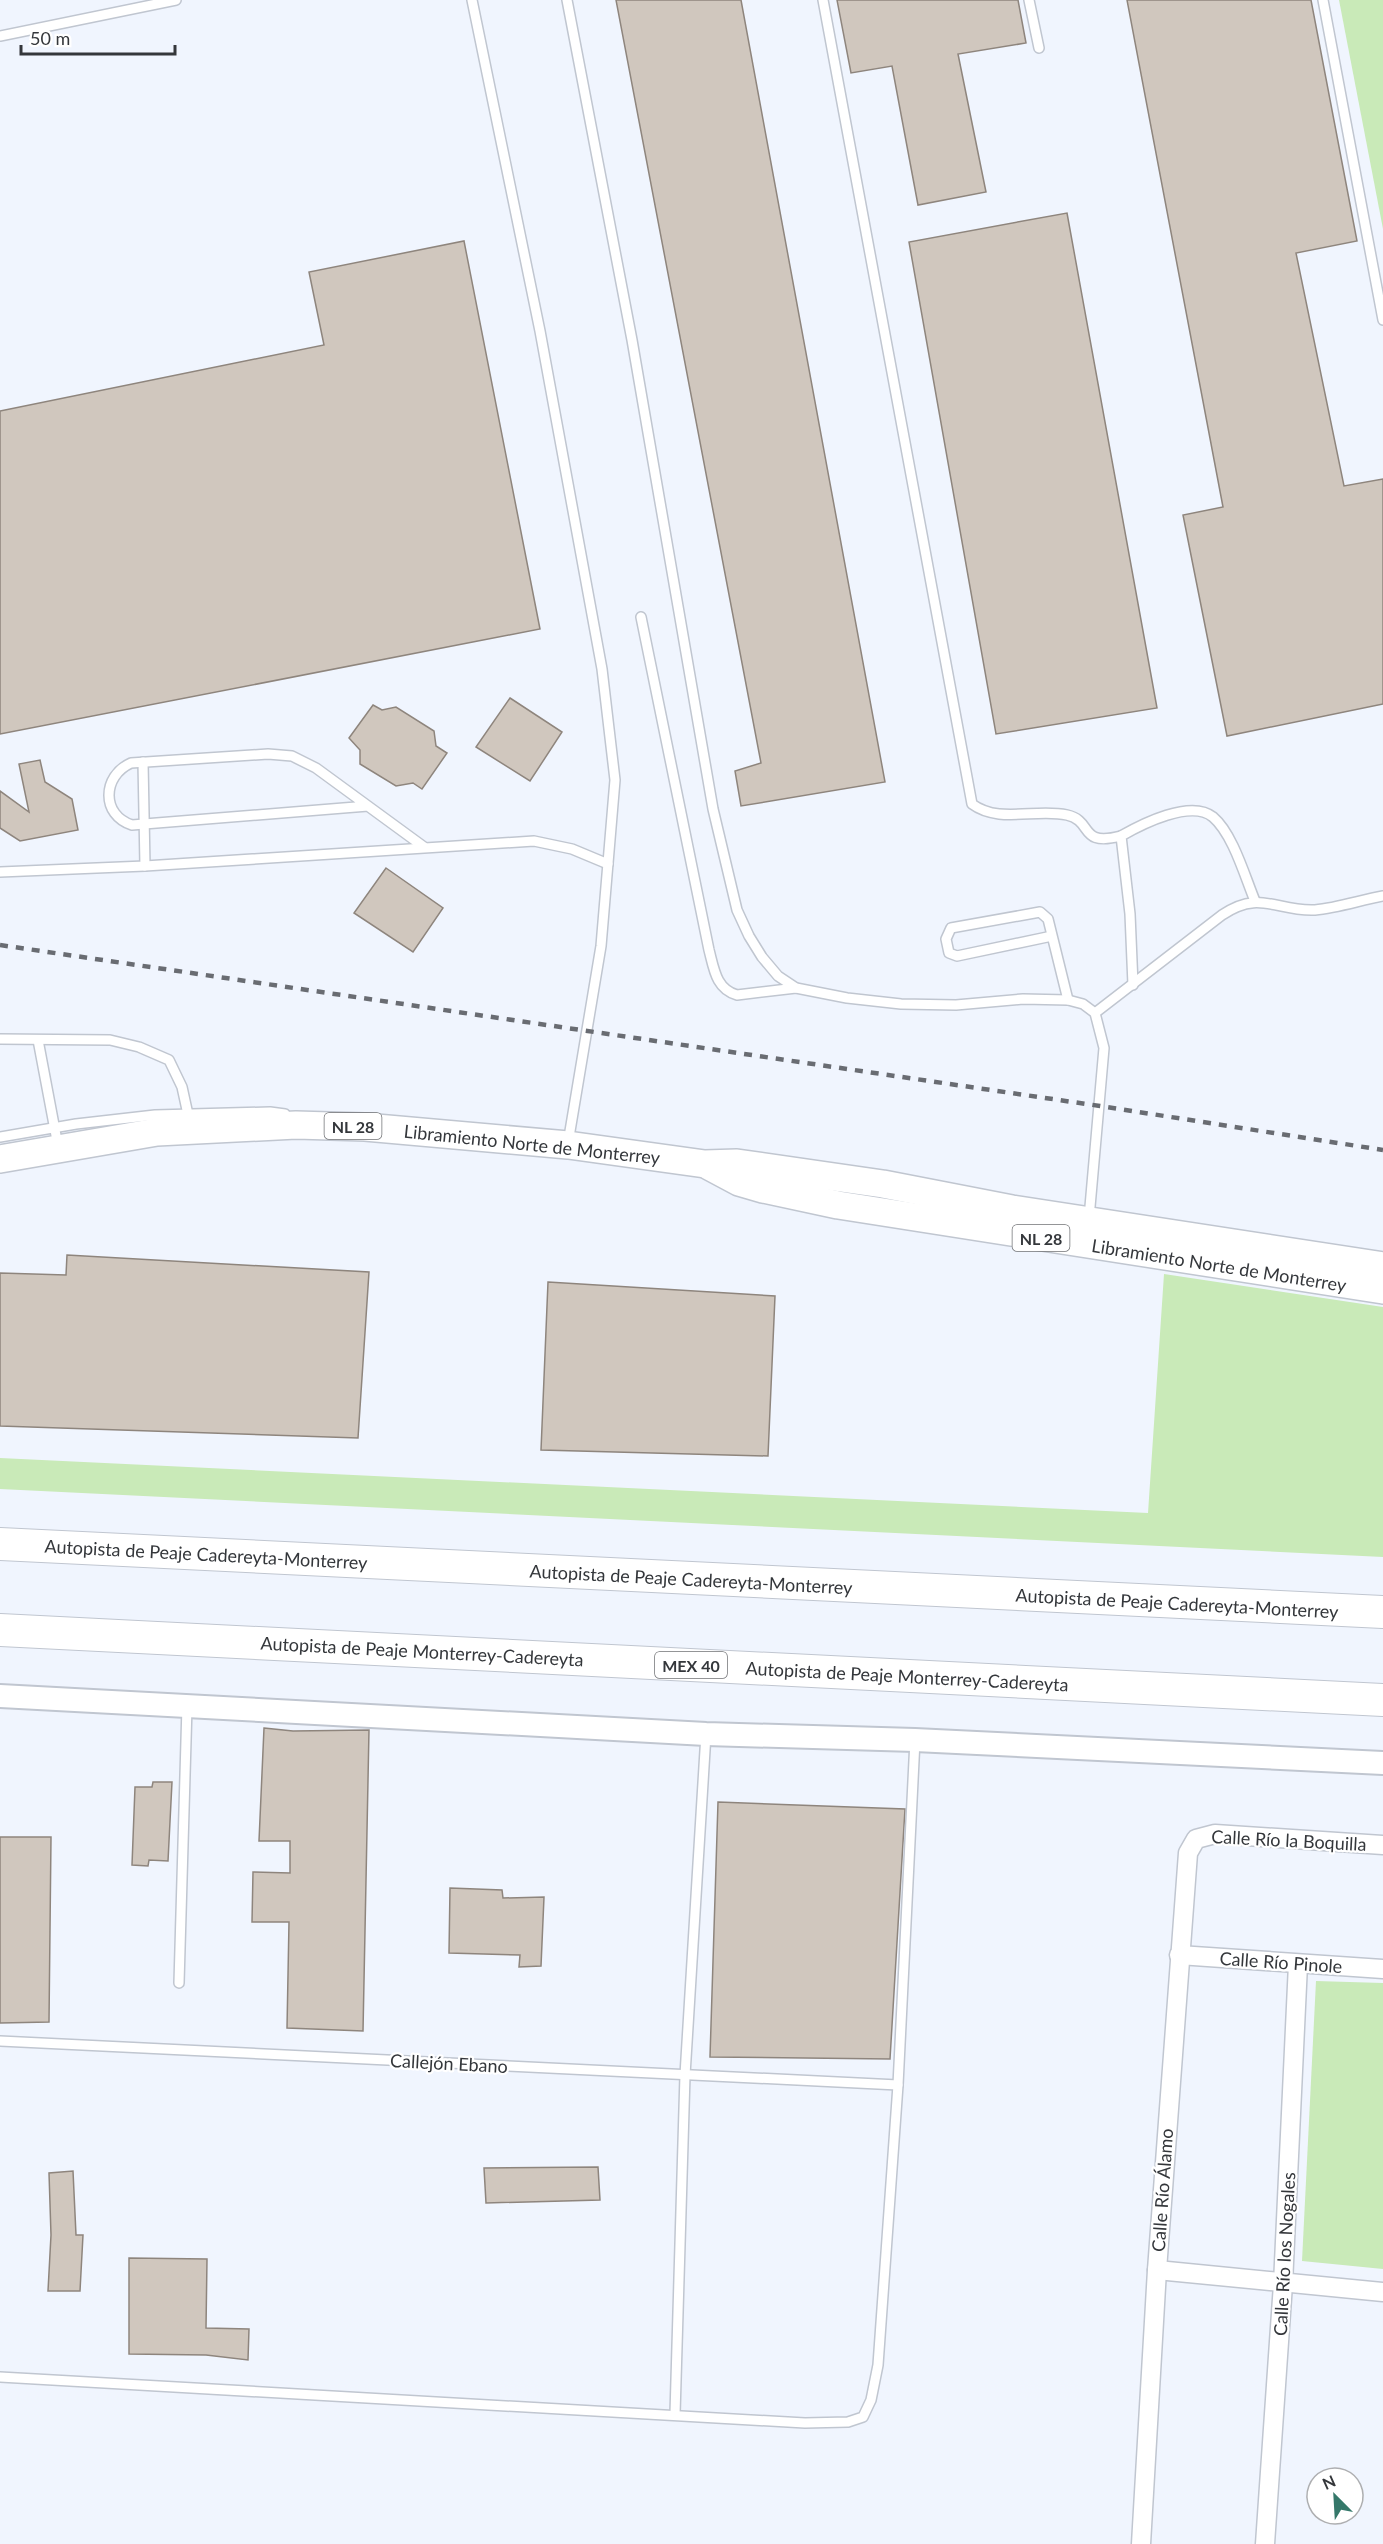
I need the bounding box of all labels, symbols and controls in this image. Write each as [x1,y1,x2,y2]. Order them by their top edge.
scale bar [21,18,176,56]
text: 50 m [30,27,70,49]
road number: NL 28 [324,1113,382,1139]
street label: Libramiento Norte de Monterrey [403,1120,662,1168]
road number: NL 28 [1012,1225,1070,1251]
street label: Libramiento Norte de Monterrey [1090,1234,1349,1296]
street label: Autopista de Peaje Cadereyta-Monterrey [44,1535,369,1573]
street label: Autopista de Peaje Cadereyta-Monterrey [529,1560,854,1598]
street label: Autopista de Peaje Cadereyta-Monterrey [1015,1584,1340,1622]
street label: Autopista de Peaje Monterrey-Cadereyta [260,1632,584,1670]
road number: MEX 40 [655,1652,727,1678]
street label: Autopista de Peaje Monterrey-Cadereyta [745,1657,1069,1695]
street label: Calle Río la Boquilla [1211,1825,1367,1855]
street label: Calle Río Pinole [1219,1947,1343,1977]
street label: Callejón Ebano [390,2049,508,2077]
street label: Calle Río Álamo [1147,2128,1177,2252]
street label: Calle Río los Nogales [1269,2171,1299,2337]
north arrow [1305,2466,1365,2526]
text: N [1319,2471,1338,2493]

